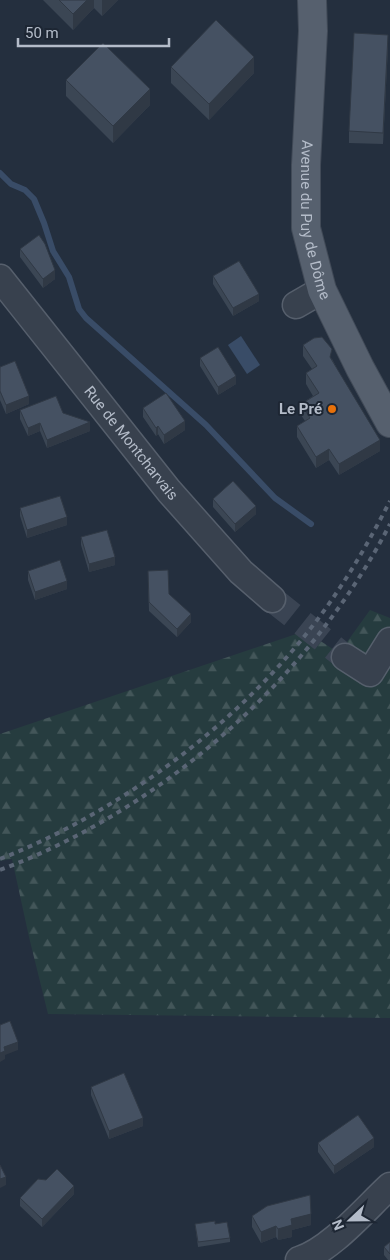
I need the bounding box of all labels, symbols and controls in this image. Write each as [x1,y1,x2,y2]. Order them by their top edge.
scale bar [18,15,169,47]
text: 50 m [25,24,59,42]
street label: Avenue du Puy de Dôme [297,140,334,303]
street label: Rue de Montcharvais [80,383,182,504]
place label: Le Pré [279,400,322,418]
marker: Le Pré [326,403,338,415]
north arrow [325,1195,375,1245]
text: N [329,1217,347,1232]

